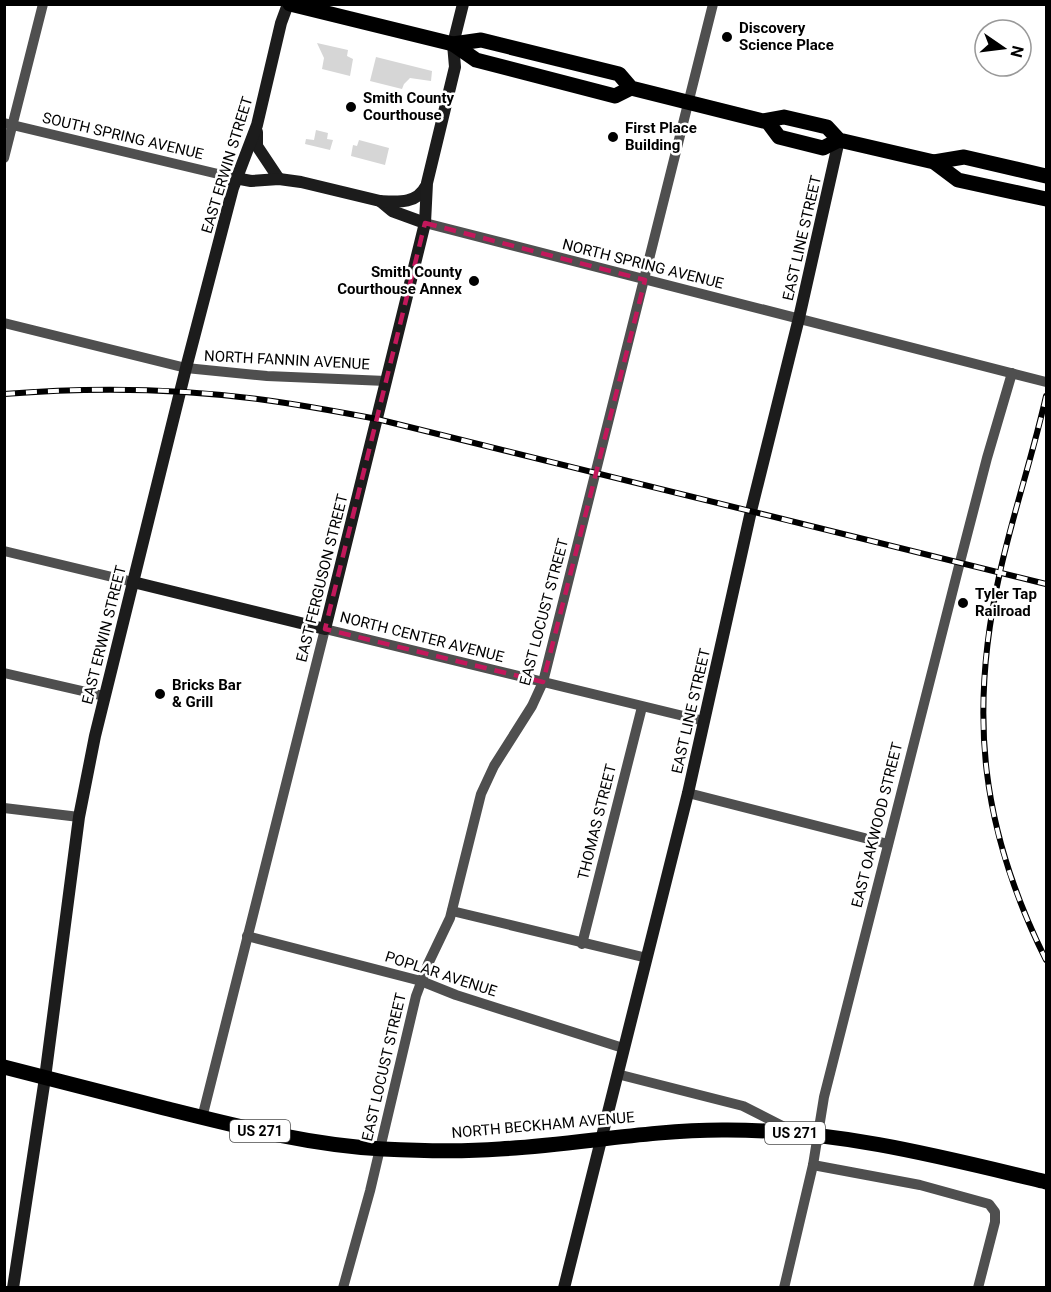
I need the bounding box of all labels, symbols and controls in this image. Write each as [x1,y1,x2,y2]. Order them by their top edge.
north arrow [973,18,1033,78]
place label: Discovery Science Place [739,19,834,54]
marker: Discovery Science Place [720,30,734,44]
text: N [1006,44,1028,59]
place label: Smith County Courthouse [363,89,455,124]
street label: EAST ERWIN STREET [198,94,256,236]
marker: Smith County Courthouse [344,100,358,114]
street label: SOUTH SPRING AVENUE [41,109,206,163]
place label: First Place Building [625,119,697,154]
marker: First Place Building [606,130,620,144]
street label: EAST LINE STREET [779,174,825,302]
street label: NORTH SPRING AVENUE [561,235,726,293]
place label: Smith County Courthouse Annex [337,263,462,298]
marker: Smith County Courthouse Annex [467,274,481,288]
street label: NORTH FANNIN AVENUE [204,347,371,373]
street label: EAST FERGUSON STREET [292,492,352,664]
street label: EAST LOCUST STREET [516,536,572,688]
street label: EAST ERWIN STREET [78,564,130,706]
place label: Tyler Tap Railroad [975,585,1037,620]
marker: Tyler Tap Railroad [956,596,970,610]
street label: NORTH CENTER AVENUE [338,608,506,666]
street label: EAST LINE STREET [668,647,714,775]
place label: Bricks Bar & Grill [172,676,242,711]
marker: Bricks Bar & Grill [153,687,167,701]
street label: EAST OAKWOOD STREET [848,740,906,910]
street label: THOMAS STREET [574,762,620,882]
street label: POPLAR AVENUE [383,947,500,1001]
street label: EAST LOCUST STREET [358,991,410,1143]
street label: NORTH BECKHAM AVENUE [451,1108,636,1142]
road number: US 271 [230,1120,290,1142]
road number: US 271 [765,1122,825,1144]

